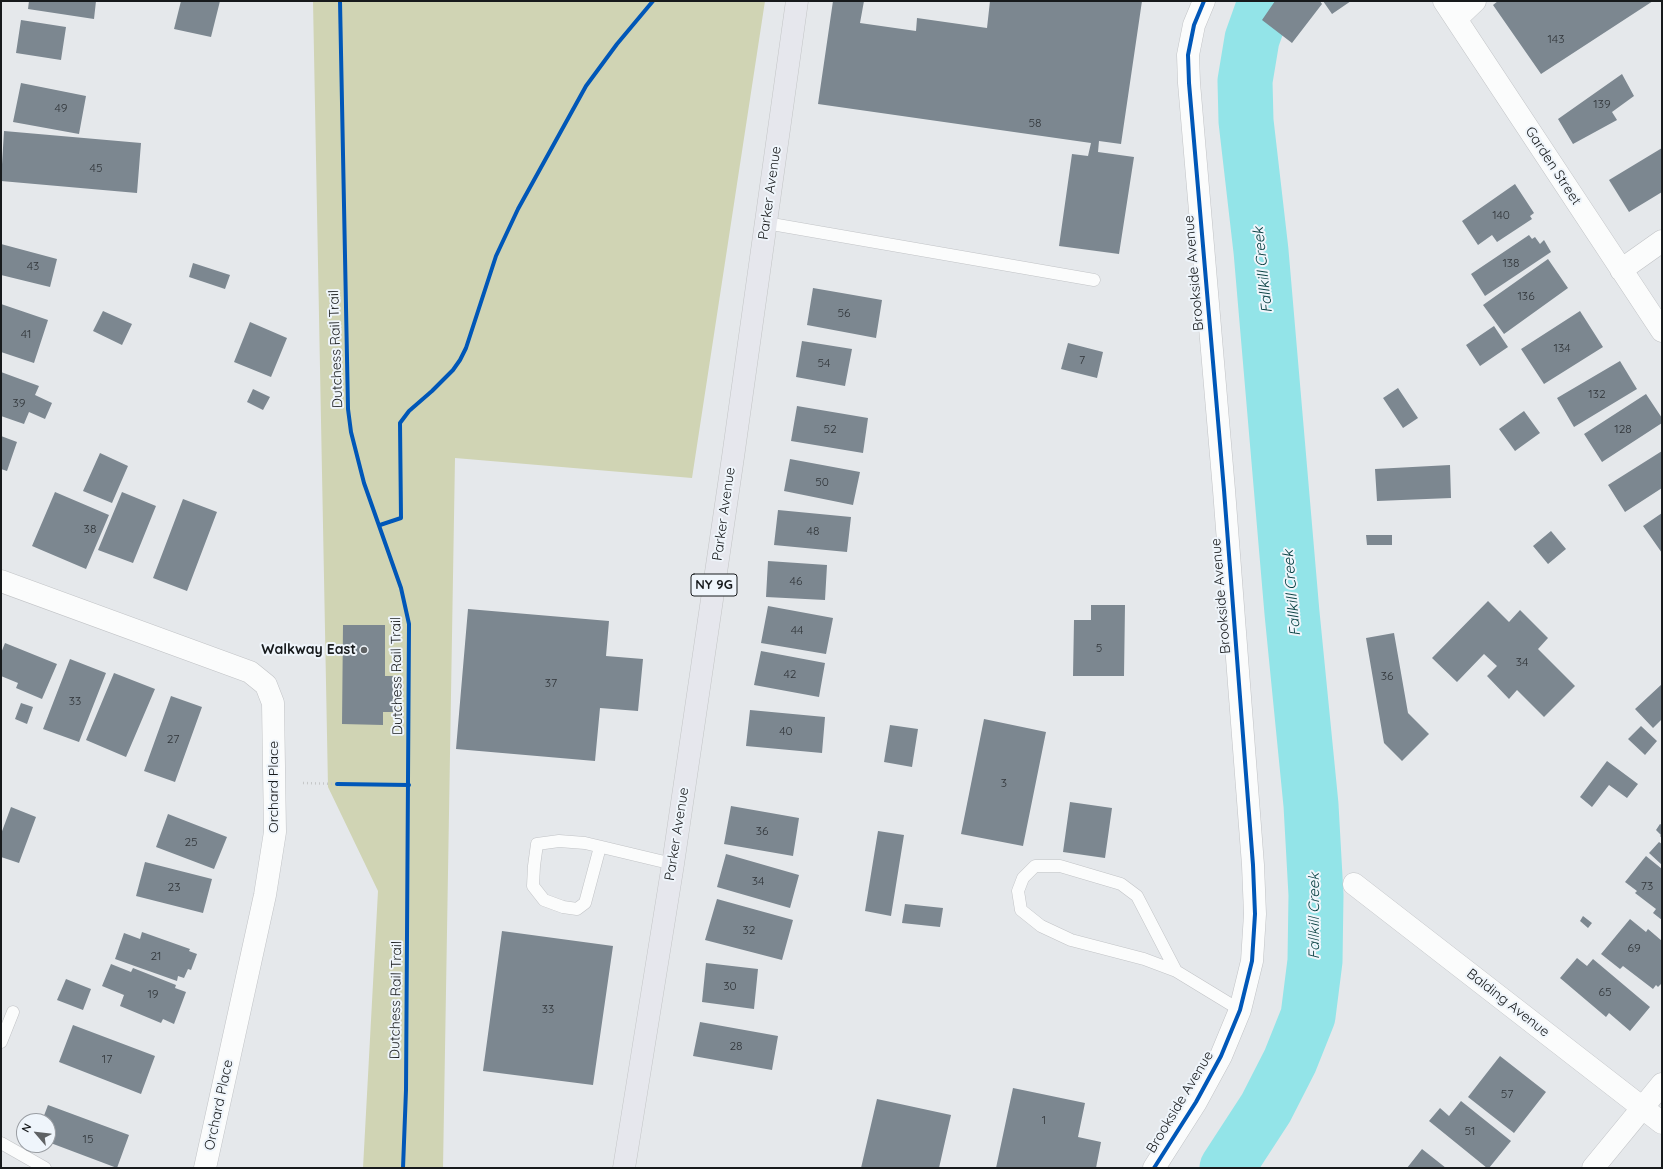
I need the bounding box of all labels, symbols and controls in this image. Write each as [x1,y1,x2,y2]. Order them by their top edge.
house number: 143 [1548,32,1564,46]
house number: 139 [1593,97,1611,111]
house number: 49 [55,101,67,115]
house number: 58 [1028,116,1042,130]
street label: Garden Street [1521,124,1585,208]
street label: Parker Avenue [755,145,785,241]
house number: 45 [90,161,102,175]
house number: 140 [1492,208,1510,222]
street label: Brookside Avenue [1181,214,1207,332]
water label: Fallkill Creek [1250,226,1276,314]
house number: 138 [1502,256,1520,270]
house number: 43 [27,259,39,273]
house number: 136 [1517,289,1535,303]
street label: Dutchess Rail Trail [326,290,346,408]
house number: 56 [838,306,850,320]
house number: 41 [21,327,31,341]
house number: 134 [1553,341,1571,355]
house number: 7 [1079,353,1085,367]
house number: 54 [818,356,830,370]
house number: 132 [1588,387,1606,401]
house number: 39 [13,396,25,410]
house number: 52 [823,422,837,436]
house number: 128 [1614,422,1632,436]
street label: Parker Avenue [709,466,739,562]
house number: 50 [815,475,829,489]
house number: 38 [84,522,96,536]
house number: 48 [807,524,819,538]
street label: Brookside Avenue [1208,537,1234,655]
water label: Fallkill Creek [1279,549,1305,637]
road number: NY 9G [691,574,737,596]
house number: 46 [790,574,802,588]
street label: Dutchess Rail Trail [388,617,406,735]
house number: 44 [791,623,803,637]
house number: 5 [1096,641,1102,655]
place label: Walkway East [261,642,356,658]
marker: Walkway East [359,645,369,655]
house number: 34 [1516,655,1528,669]
house number: 42 [784,667,796,681]
house number: 36 [1381,669,1393,683]
house number: 37 [545,676,557,690]
house number: 33 [69,694,81,708]
house number: 40 [779,724,793,738]
house number: 27 [167,732,179,746]
street label: Orchard Place [266,741,282,833]
house number: 3 [1001,776,1007,790]
street label: Parker Avenue [661,786,693,882]
house number: 36 [756,824,768,838]
house number: 25 [184,835,198,849]
water label: Fallkill Creek [1305,873,1323,959]
house number: 34 [752,874,764,888]
house number: 73 [1641,879,1653,893]
house number: 23 [168,880,180,894]
house number: 32 [743,923,755,937]
street label: Dutchess Rail Trail [387,941,405,1059]
house number: 69 [1627,941,1641,955]
house number: 21 [150,949,162,963]
street label: Balding Avenue [1463,965,1553,1041]
house number: 30 [723,979,737,993]
house number: 65 [1599,985,1611,999]
house number: 19 [147,987,159,1001]
house number: 33 [542,1002,554,1016]
house number: 28 [729,1039,743,1053]
street label: Brookside Avenue [1143,1048,1217,1156]
house number: 17 [102,1052,112,1066]
street label: Orchard Place [201,1058,237,1152]
house number: 57 [1501,1087,1513,1101]
north arrow [16,1113,56,1153]
house number: 1 [1042,1113,1046,1127]
text: N [18,1121,34,1135]
house number: 51 [1465,1124,1475,1138]
house number: 15 [83,1132,93,1146]

